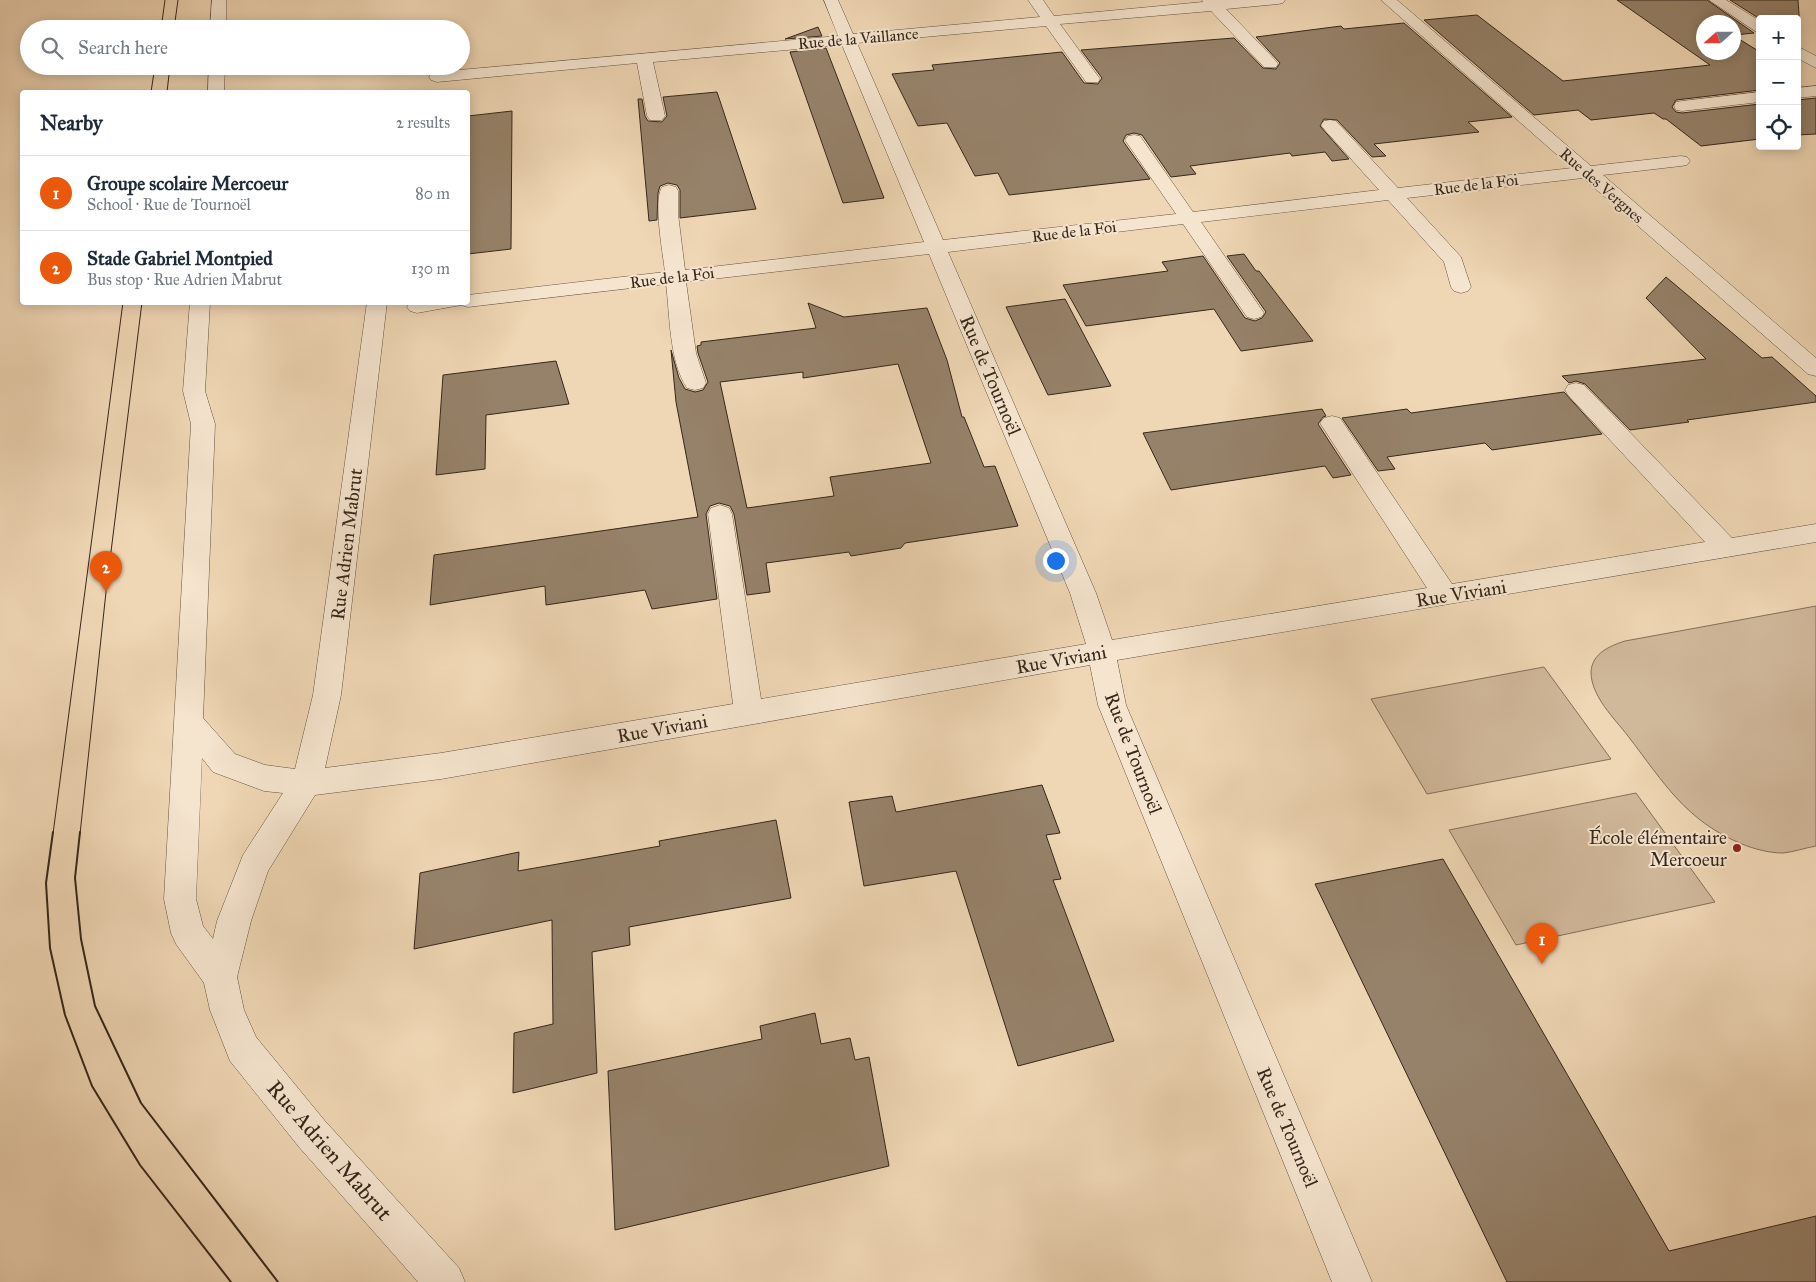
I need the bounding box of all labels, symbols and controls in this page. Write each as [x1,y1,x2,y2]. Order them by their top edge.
north arrow [1696,15,1741,60]
map controls [1756,15,1801,150]
button: + [1756,15,1801,60]
search box [20,20,470,75]
street label: Rue de la Vaillance [797,24,919,53]
icon: search [38,34,66,62]
text: Search here [78,36,168,59]
button: − [1756,60,1801,105]
button: locate [1756,105,1801,150]
text: Nearby [40,110,103,136]
text: 2 results [396,113,450,132]
street label: Rue des Vergnes [1555,144,1648,228]
street label: Rue de la Foi [1433,170,1520,199]
text: Groupe scolaire Mercoeur [87,172,289,195]
text: 1 [53,184,59,203]
text: 80 m [415,184,450,203]
text: School · Rue de Tournoël [87,195,251,214]
street label: Rue de la Foi [1031,217,1118,246]
text: Stade Gabriel Montpied [87,247,273,270]
text: 2 [52,259,60,278]
text: 130 m [411,259,450,278]
street label: Rue de la Foi [629,263,716,292]
text: Bus stop · Rue Adrien Mabrut [87,270,282,289]
street label: Rue de Tournoël [955,312,1027,440]
street label: Rue Adrien Mabrut [326,466,367,621]
your location [1043,548,1069,574]
pin: 2 [90,551,122,592]
street label: Rue Viviani [1414,575,1508,612]
street label: Rue Viviani [1014,640,1108,679]
street label: Rue de Tournoël [1100,689,1168,818]
street label: Rue Viviani [615,709,709,748]
place label: École élémentaire Mercoeur [1589,825,1728,871]
marker: École élémentaire Mercoeur [1731,842,1743,854]
pin: 1 [1526,923,1558,964]
street label: Rue de Tournoël [1252,1064,1324,1192]
street label: Rue Adrien Mabrut [261,1075,398,1226]

